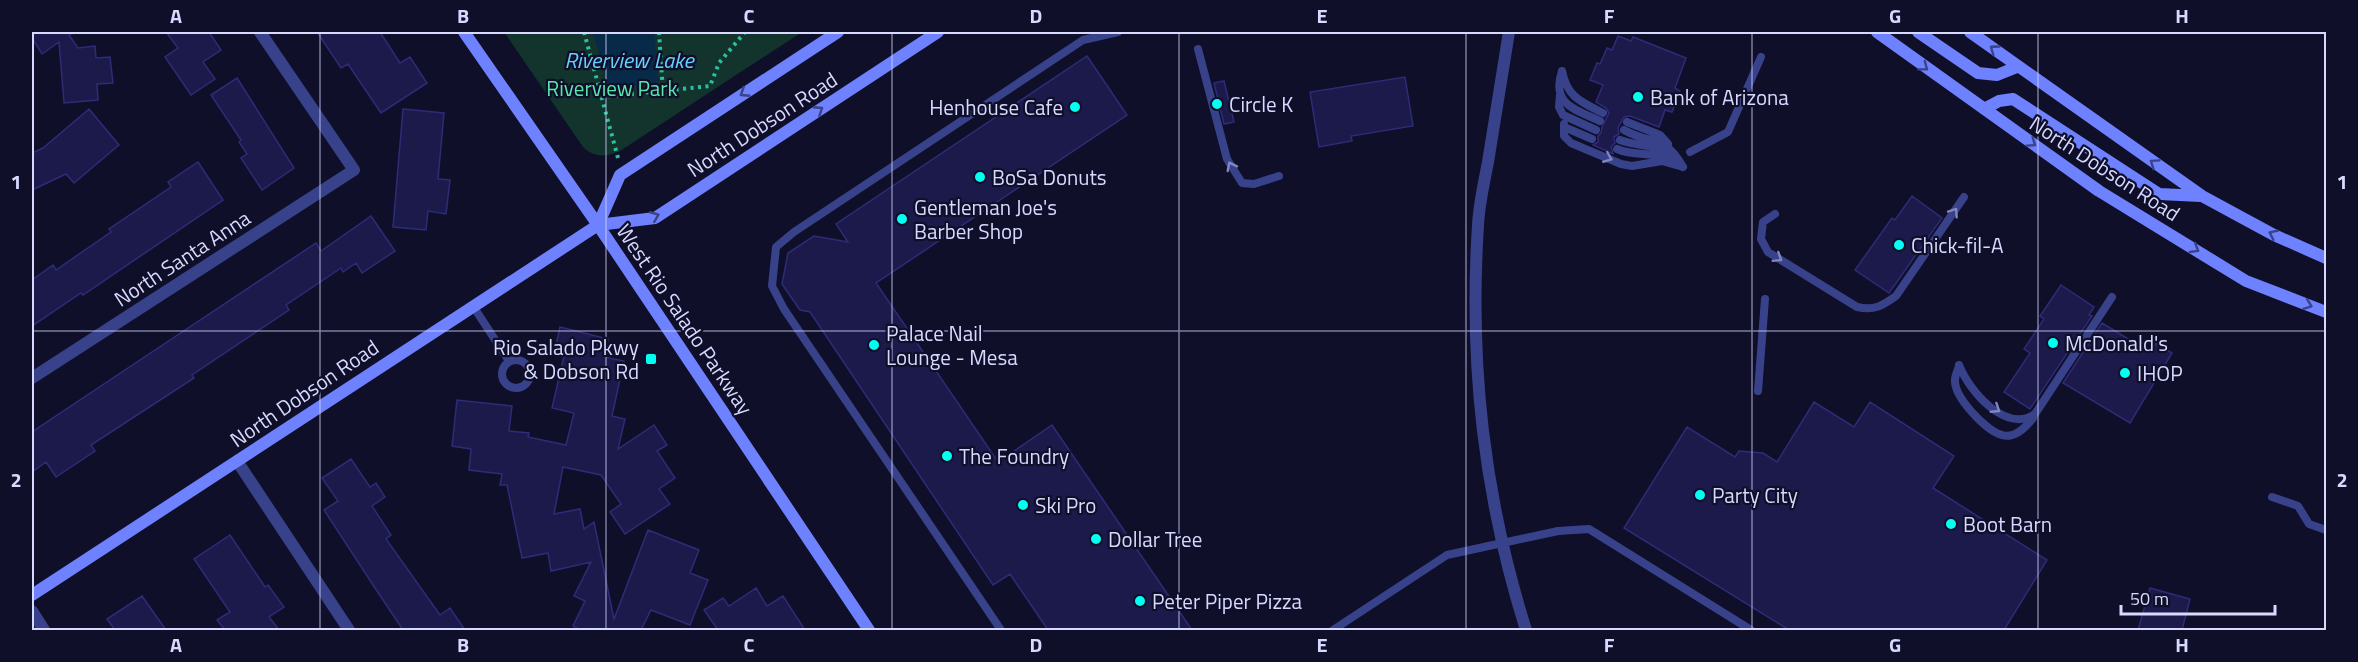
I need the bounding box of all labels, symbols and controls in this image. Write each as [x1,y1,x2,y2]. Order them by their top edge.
text: A [170,0,182,31]
text: B [457,0,469,31]
text: C [744,0,755,31]
text: D [1030,0,1042,31]
text: E [1316,0,1328,31]
text: F [1604,0,1615,31]
text: G [1889,0,1901,31]
text: H [2175,0,2189,31]
water label: Riverview Lake [564,43,695,77]
one-way arrow [1990,45,2001,56]
one-way arrow [1917,59,1928,70]
street label: North Dobson Road [680,63,844,185]
park label: Riverview Park [546,72,678,104]
place label: Bank of Arizona [1650,81,1789,113]
one-way arrow [740,86,750,98]
place label: Circle K [1229,88,1293,120]
marker: Bank of Arizona [1631,90,1645,104]
place label: Henhouse Cafe [929,91,1063,123]
marker: Circle K [1210,97,1224,111]
marker: Henhouse Cafe [1068,100,1082,114]
one-way arrow [812,106,823,117]
street label: North Dobson Road [2023,107,2187,229]
one-way arrow [2025,136,2036,147]
one-way arrow [1601,151,1612,163]
one-way arrow [2149,159,2160,170]
place label: BoSa Donuts [992,161,1107,193]
one-way arrow [1227,161,1238,172]
text: 1 [10,166,22,197]
text: 1 [2336,166,2348,197]
marker: BoSa Donuts [973,170,987,184]
place label: Gentleman Joe's Barber Shop [914,191,1057,247]
street label: North Santa Anna [107,202,257,314]
one-way arrow [1946,208,1957,219]
one-way arrow [650,210,660,223]
marker: Gentleman Joe's Barber Shop [895,212,909,226]
street label: West Rio Salado Parkway [609,217,761,421]
place label: Chick-fil-A [1911,229,2004,261]
one-way arrow [2269,230,2280,242]
marker: Chick-fil-A [1892,238,1906,252]
one-way arrow [2189,242,2199,254]
one-way arrow [1772,251,1782,263]
one-way arrow [2302,298,2313,310]
place label: Palace Nail Lounge - Mesa [886,317,1018,373]
place label: McDonald's [2065,327,2168,359]
street label: North Dobson Road [223,331,385,455]
place label: Rio Salado Pkwy & Dobson Rd [493,331,639,387]
marker: McDonald's [2046,336,2060,350]
marker: Palace Nail Lounge - Mesa [867,338,881,352]
marker: Rio Salado Pkwy & Dobson Rd [644,352,658,366]
place label: IHOP [2137,357,2183,389]
marker: IHOP [2118,366,2132,380]
one-way arrow [1990,401,2000,413]
place label: The Foundry [959,440,1069,472]
marker: The Foundry [940,449,954,463]
text: 2 [10,464,22,495]
text: 2 [2336,464,2348,495]
place label: Party City [1712,479,1798,511]
marker: Party City [1693,488,1707,502]
place label: Ski Pro [1035,489,1096,521]
marker: Ski Pro [1016,498,1030,512]
place label: Boot Barn [1963,508,2052,540]
marker: Boot Barn [1944,517,1958,531]
place label: Dollar Tree [1108,523,1202,555]
marker: Dollar Tree [1089,532,1103,546]
scale bar [2121,578,2276,616]
place label: Peter Piper Pizza [1152,585,1303,617]
text: 50 m [2130,585,2169,612]
marker: Peter Piper Pizza [1133,594,1147,608]
text: A [170,629,182,660]
text: B [457,629,469,660]
text: C [744,629,755,660]
text: D [1030,629,1042,660]
text: E [1316,629,1328,660]
text: F [1604,629,1615,660]
text: G [1889,629,1901,660]
text: H [2175,629,2189,660]

